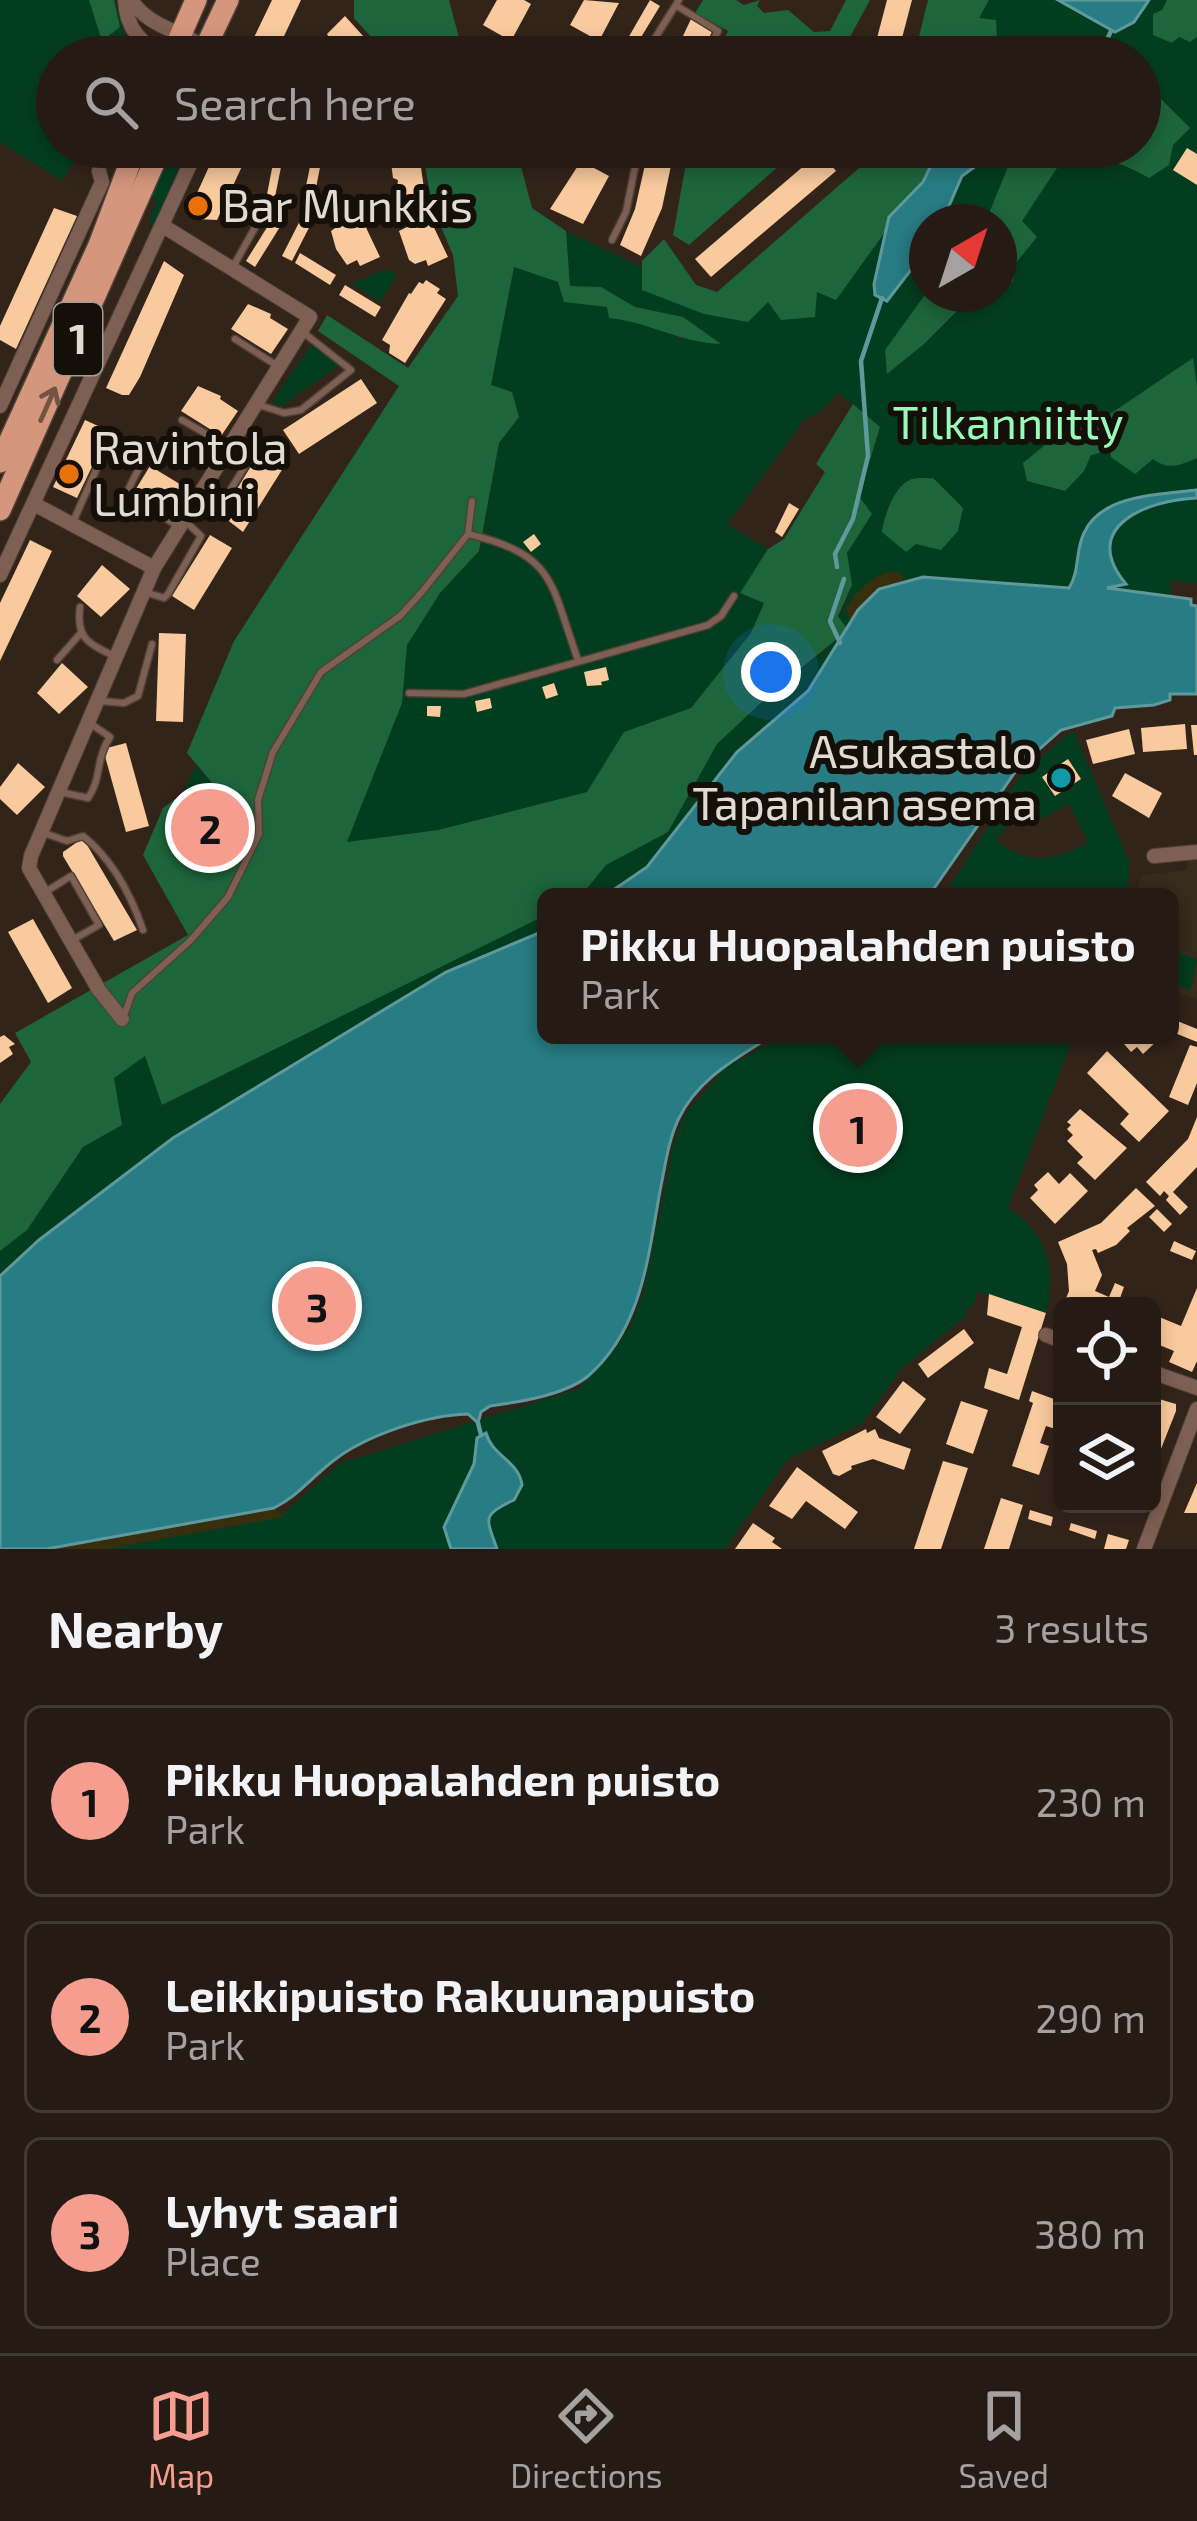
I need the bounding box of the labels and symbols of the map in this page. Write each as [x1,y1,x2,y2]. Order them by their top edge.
place label: Bar Munkkis [222,177,473,231]
marker: Bar Munkkis [185,193,211,219]
north arrow [909,204,1017,312]
road number: 1 [54,303,102,375]
one-way arrow [39,387,61,423]
park label: Tilkanniitty [893,394,1124,448]
place label: Ravintola Lumbini [93,419,287,525]
marker: Ravintola Lumbini [56,461,82,487]
your location [741,642,801,702]
place label: Asukastalo Tapanilan asema [692,723,1037,829]
marker: Asukastalo Tapanilan asema [1048,765,1074,791]
pin: 2 [171,783,249,873]
pin: 1 [819,1083,897,1173]
pin: 3 [278,1261,356,1351]

